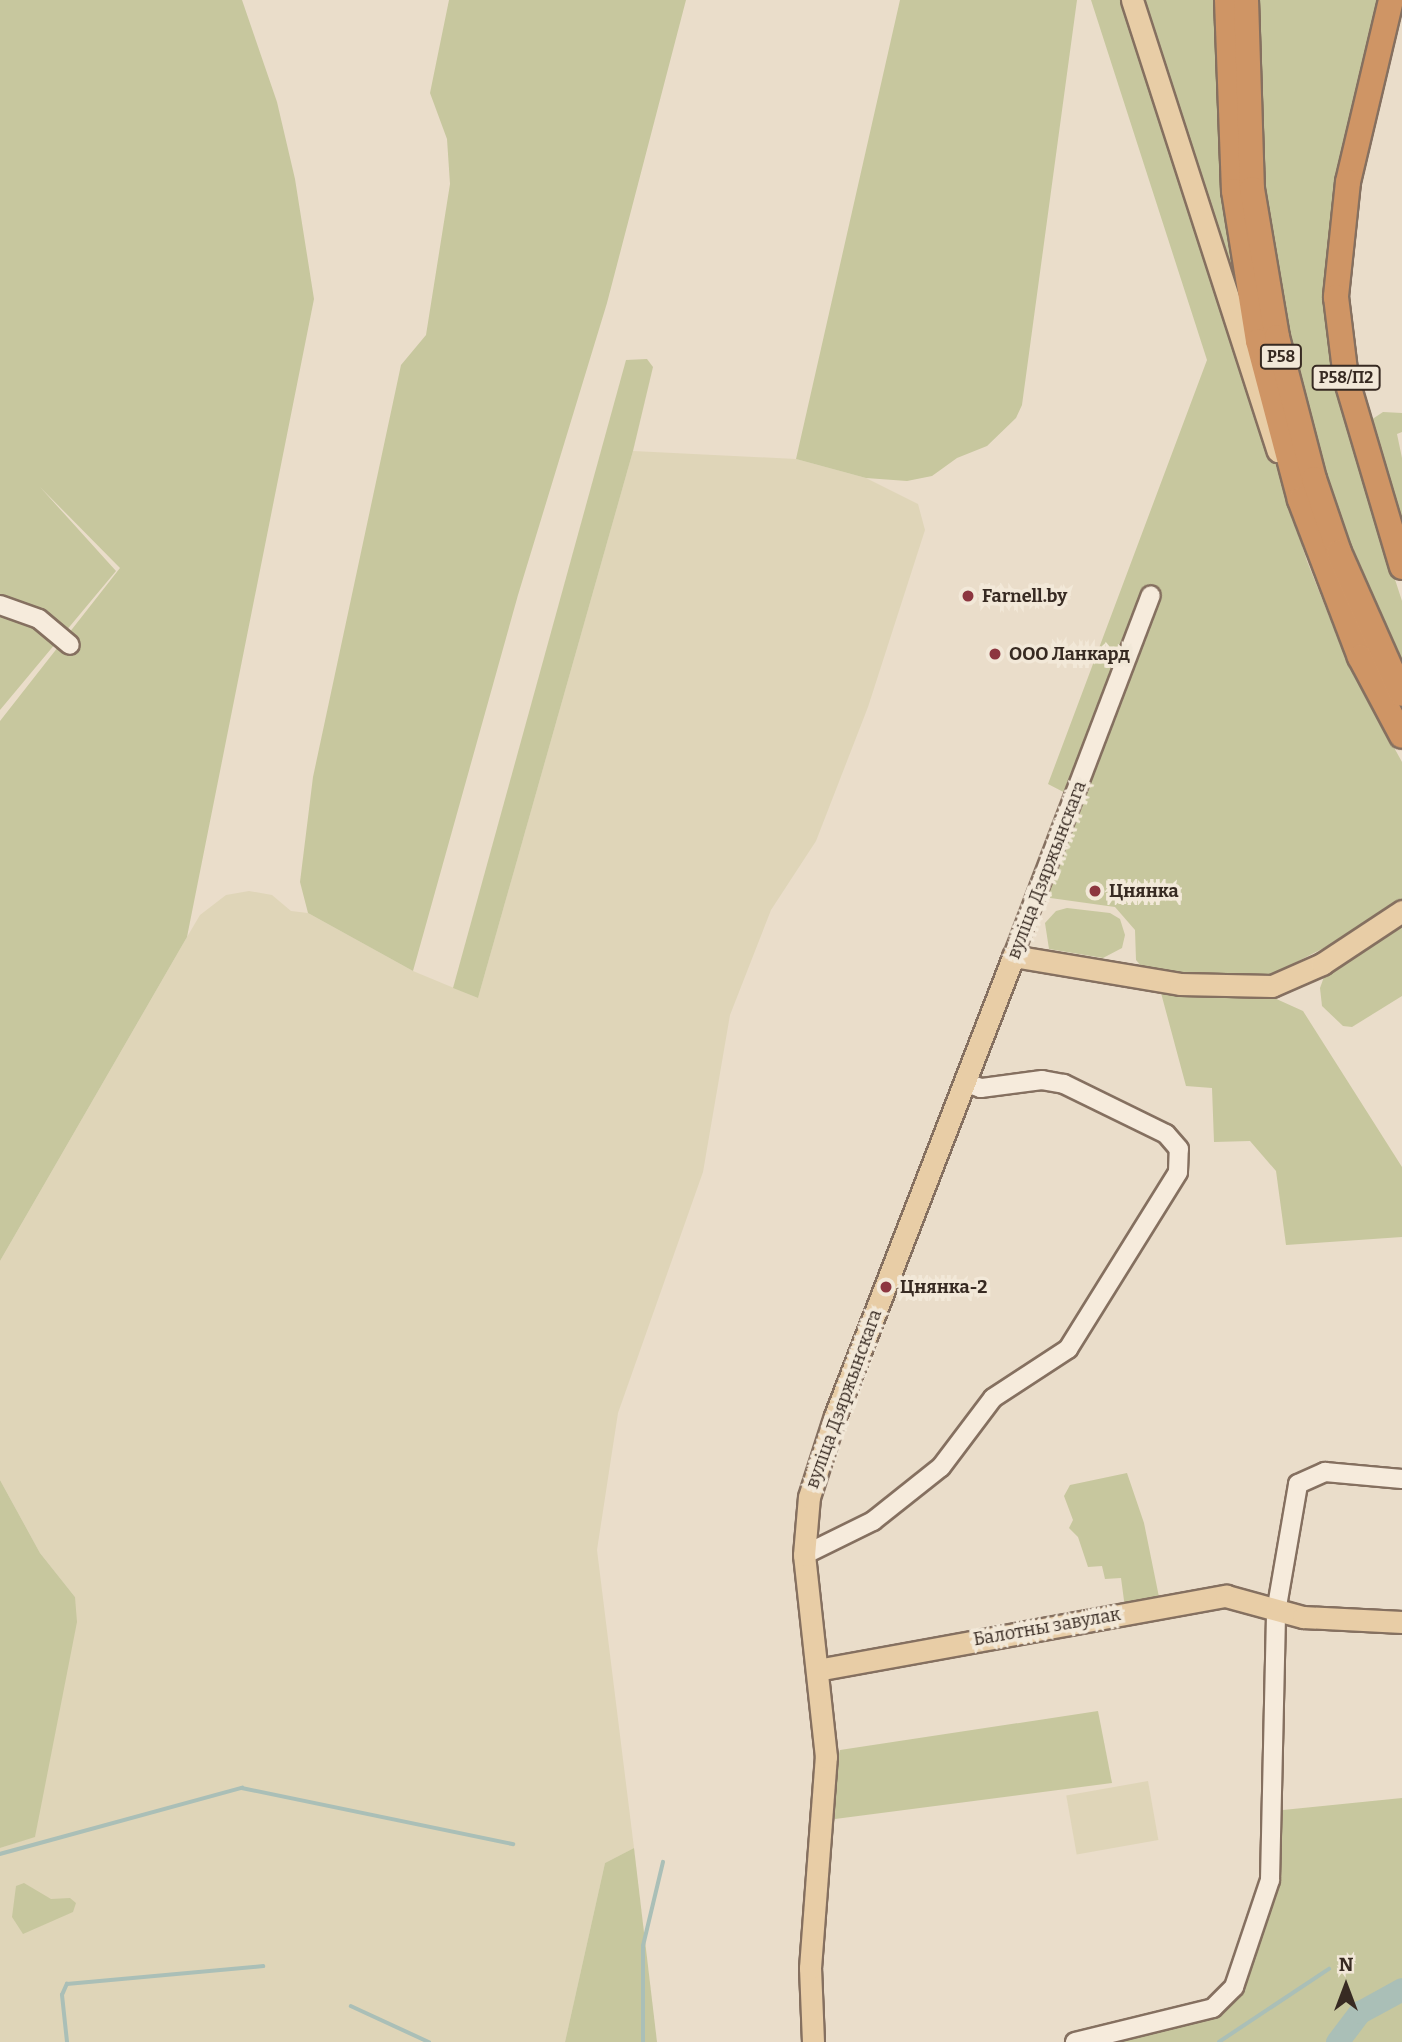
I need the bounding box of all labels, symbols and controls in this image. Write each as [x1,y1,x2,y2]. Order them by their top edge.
road number: Р58 [1258,344,1304,370]
road number: Р58/П2 [1311,366,1381,390]
place label: Farnell.by [982,585,1067,607]
marker: Farnell.by [960,588,976,604]
place label: ООО Ланкард [1009,643,1130,665]
marker: ООО Ланкард [987,646,1003,662]
street label: вуліца Дзяржынскага [1003,778,1091,962]
place label: Цнянка [1109,880,1178,902]
marker: Цнянка [1087,883,1103,899]
place label: Цнянка-2 [900,1276,987,1298]
marker: Цнянка-2 [878,1279,894,1295]
street label: вуліца Дзяржынскага [802,1307,886,1491]
street label: Балотны завулак [972,1603,1122,1651]
north arrow [1311,1951,1381,2021]
text: N [1339,1953,1353,1976]

